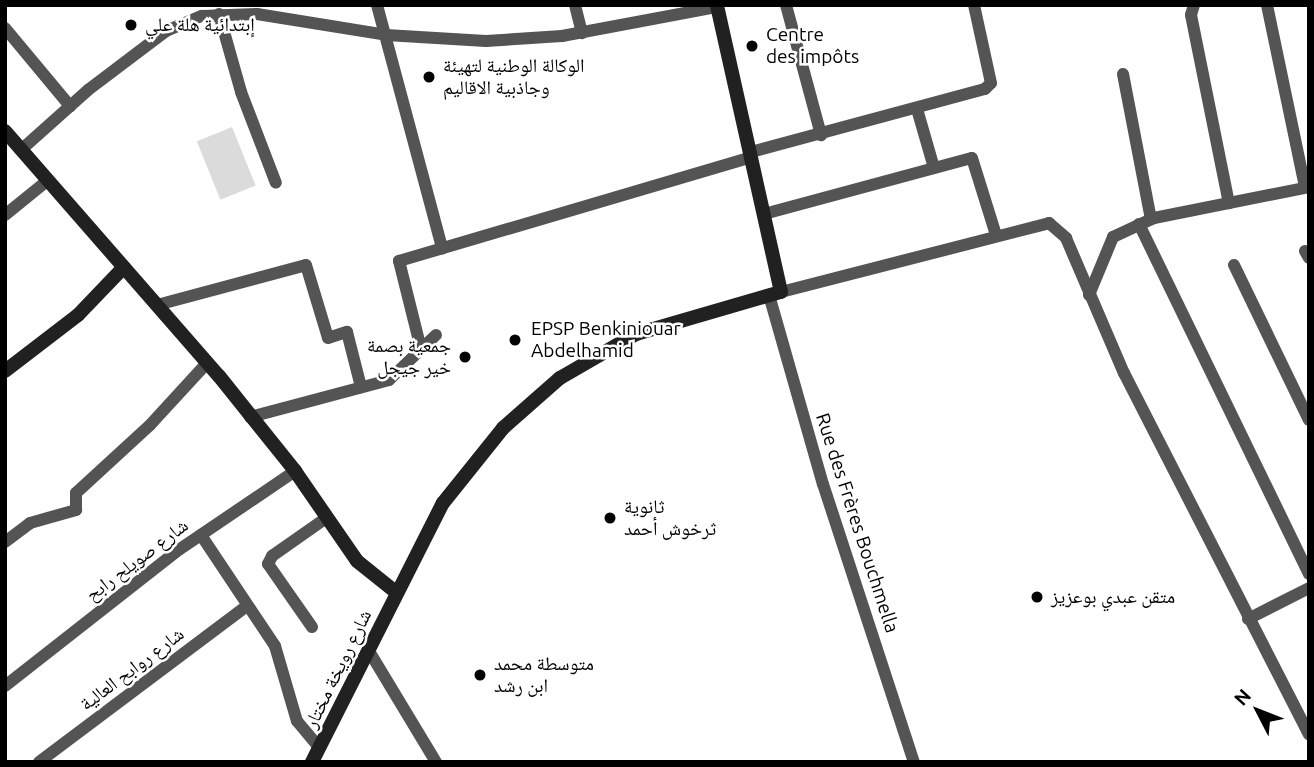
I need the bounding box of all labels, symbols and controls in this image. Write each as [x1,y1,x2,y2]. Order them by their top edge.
place label: إبتدائية هلة علي [145,14,255,36]
marker: إبتدائية هلة علي [123,17,139,33]
place label: Centre des impôts [766,24,859,68]
marker: Centre des impôts [744,38,760,54]
place label: الوكالة الوطنية لتهيئة وجاذبية الاقاليم [443,55,584,99]
marker: الوكالة الوطنية لتهيئة وجاذبية الاقاليم [421,69,437,85]
place label: EPSP Benkiniouar Abdelhamid [531,318,681,362]
marker: EPSP Benkiniouar Abdelhamid [505,330,525,350]
place label: جمعية بصمة خير جيجل [367,335,451,379]
marker: جمعية بصمة خير جيجل [457,349,473,365]
street label: Rue des Frères Bouchmella [811,410,903,636]
place label: ثانوية ثرخوش أحمد [624,496,716,540]
marker: ثانوية ثرخوش أحمد [602,510,618,526]
street label: شارع صويلح رابح [81,514,193,606]
place label: متقن عبدي بوعزيز [1051,586,1175,608]
marker: متقن عبدي بوعزيز [1029,589,1045,605]
street label: شارع رويخة مختار [299,606,377,732]
street label: شارع روابح العالية [76,623,188,715]
place label: متوسطة محمد ابن رشد [494,653,594,697]
marker: متوسطة محمد ابن رشد [472,667,488,683]
north arrow [1223,676,1293,746]
text: N [1229,684,1255,710]

